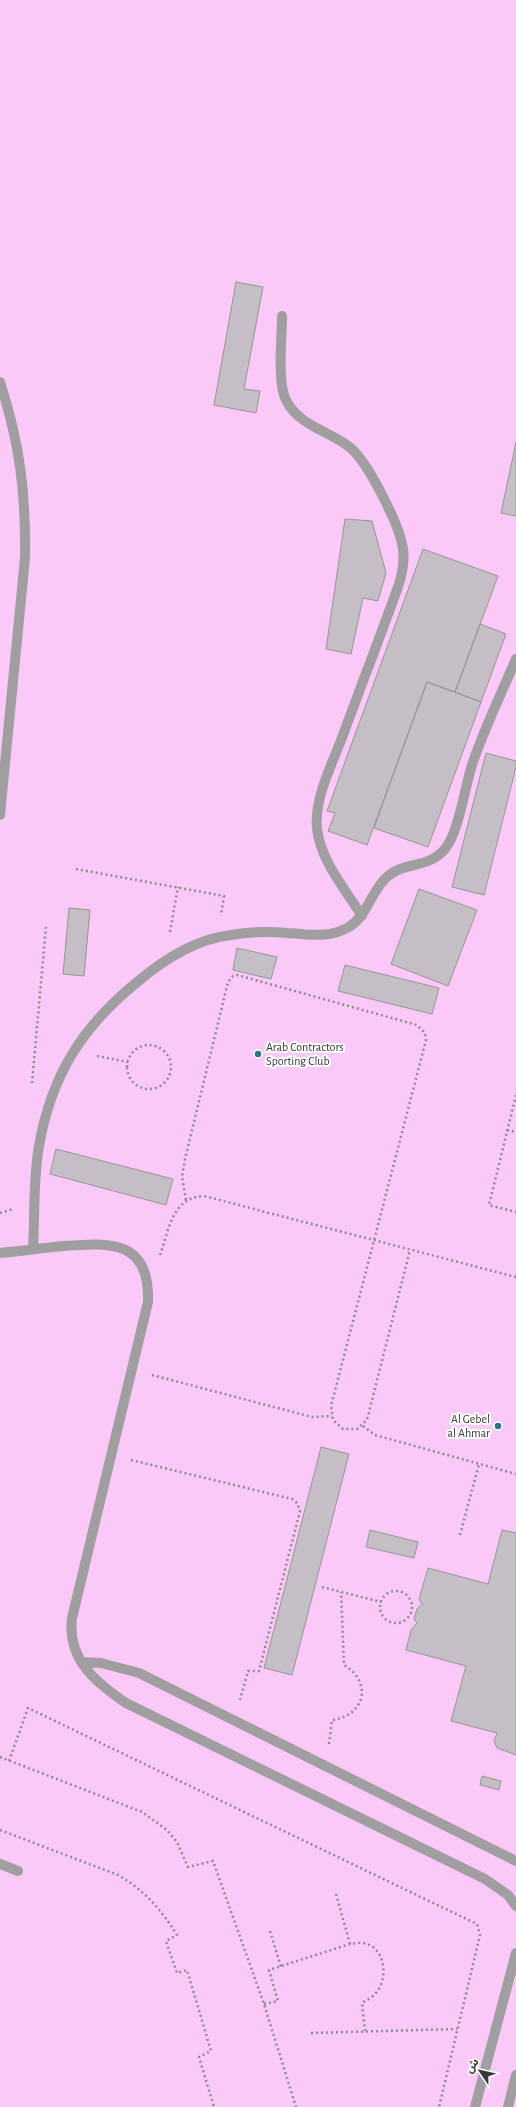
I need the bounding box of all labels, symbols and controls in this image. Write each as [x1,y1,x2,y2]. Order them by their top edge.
place label: Arab Contractors Sporting Club [266,1041,344,1067]
marker: Arab Contractors Sporting Club [253,1049,263,1059]
place label: Al Gebel al Ahmar [448,1413,490,1439]
marker: Al Gebel al Ahmar [493,1421,503,1431]
north arrow [460,2051,500,2091]
text: ش [463,2056,482,2076]

